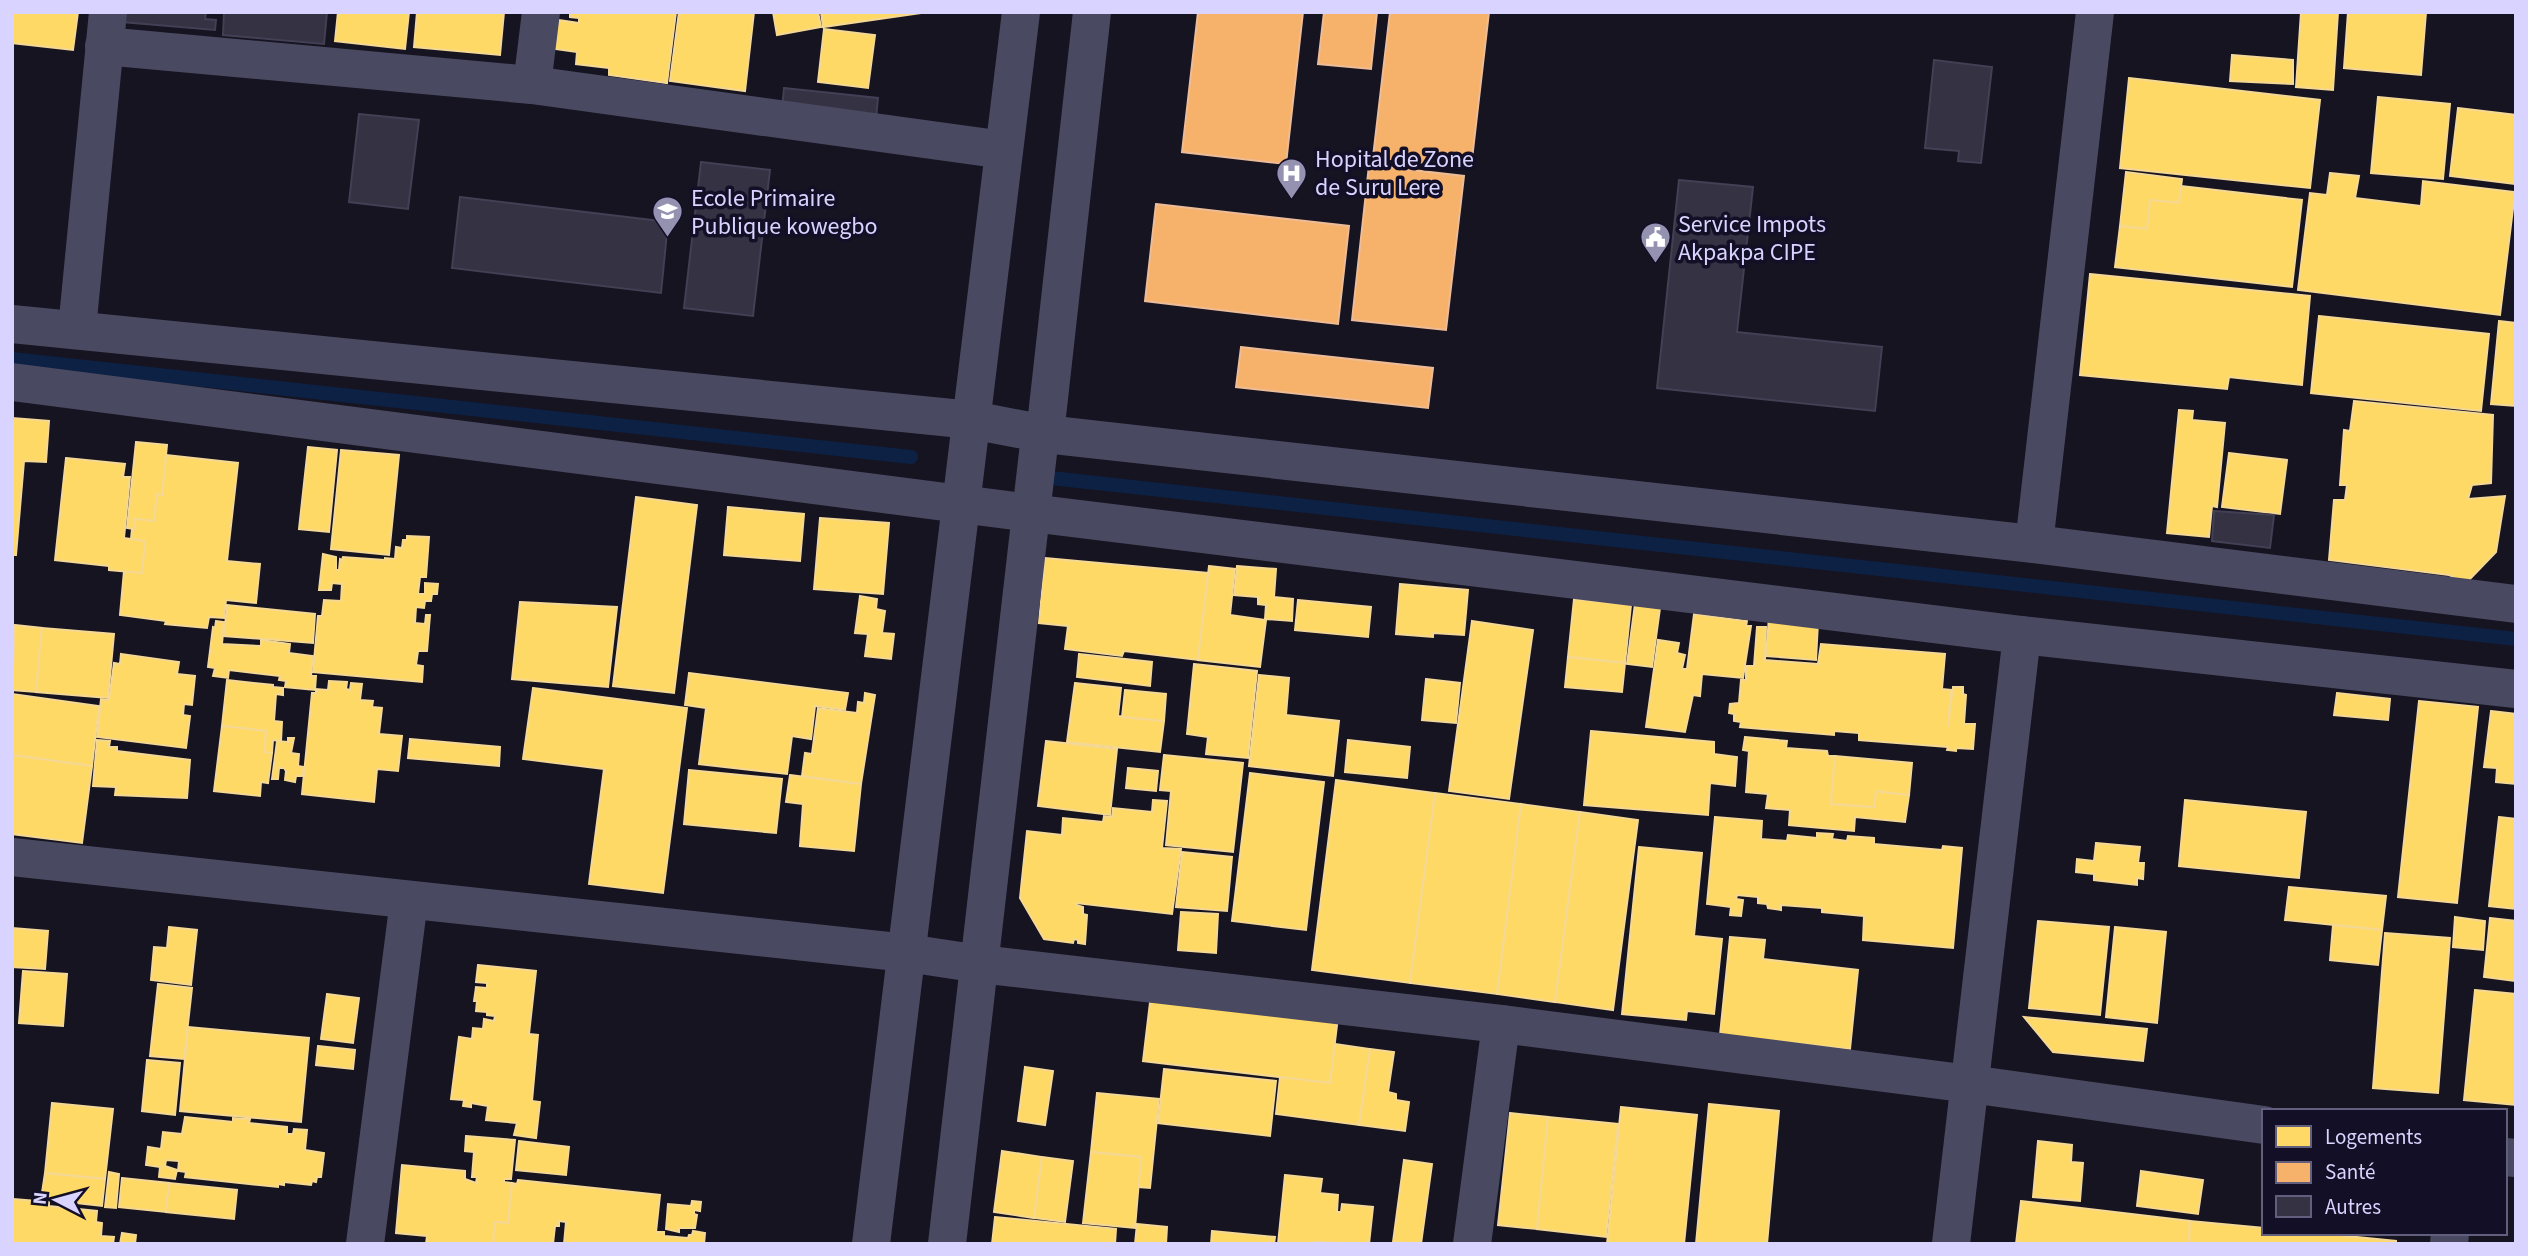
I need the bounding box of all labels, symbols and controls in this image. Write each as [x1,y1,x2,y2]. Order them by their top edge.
place label: Hopital de Zone de Suru Lere [1315,142,1474,205]
hospital icon: Hopital de Zone de Suru Lere [1275,156,1309,200]
place label: Ecole Primaire Publique kowegbo [691,181,878,244]
school or university icon: Ecole Primaire Publique kowegbo [651,195,685,239]
place label: Service Impots Akpakpa CIPE [1678,207,1826,270]
public building icon: Service Impots Akpakpa CIPE [1638,221,1672,265]
legend [2262,1109,2507,1235]
text: Logements [2325,1122,2422,1152]
text: Santé [2325,1157,2376,1187]
north arrow [21,1165,91,1235]
text: N [26,1191,55,1206]
text: Autres [2325,1192,2381,1222]

